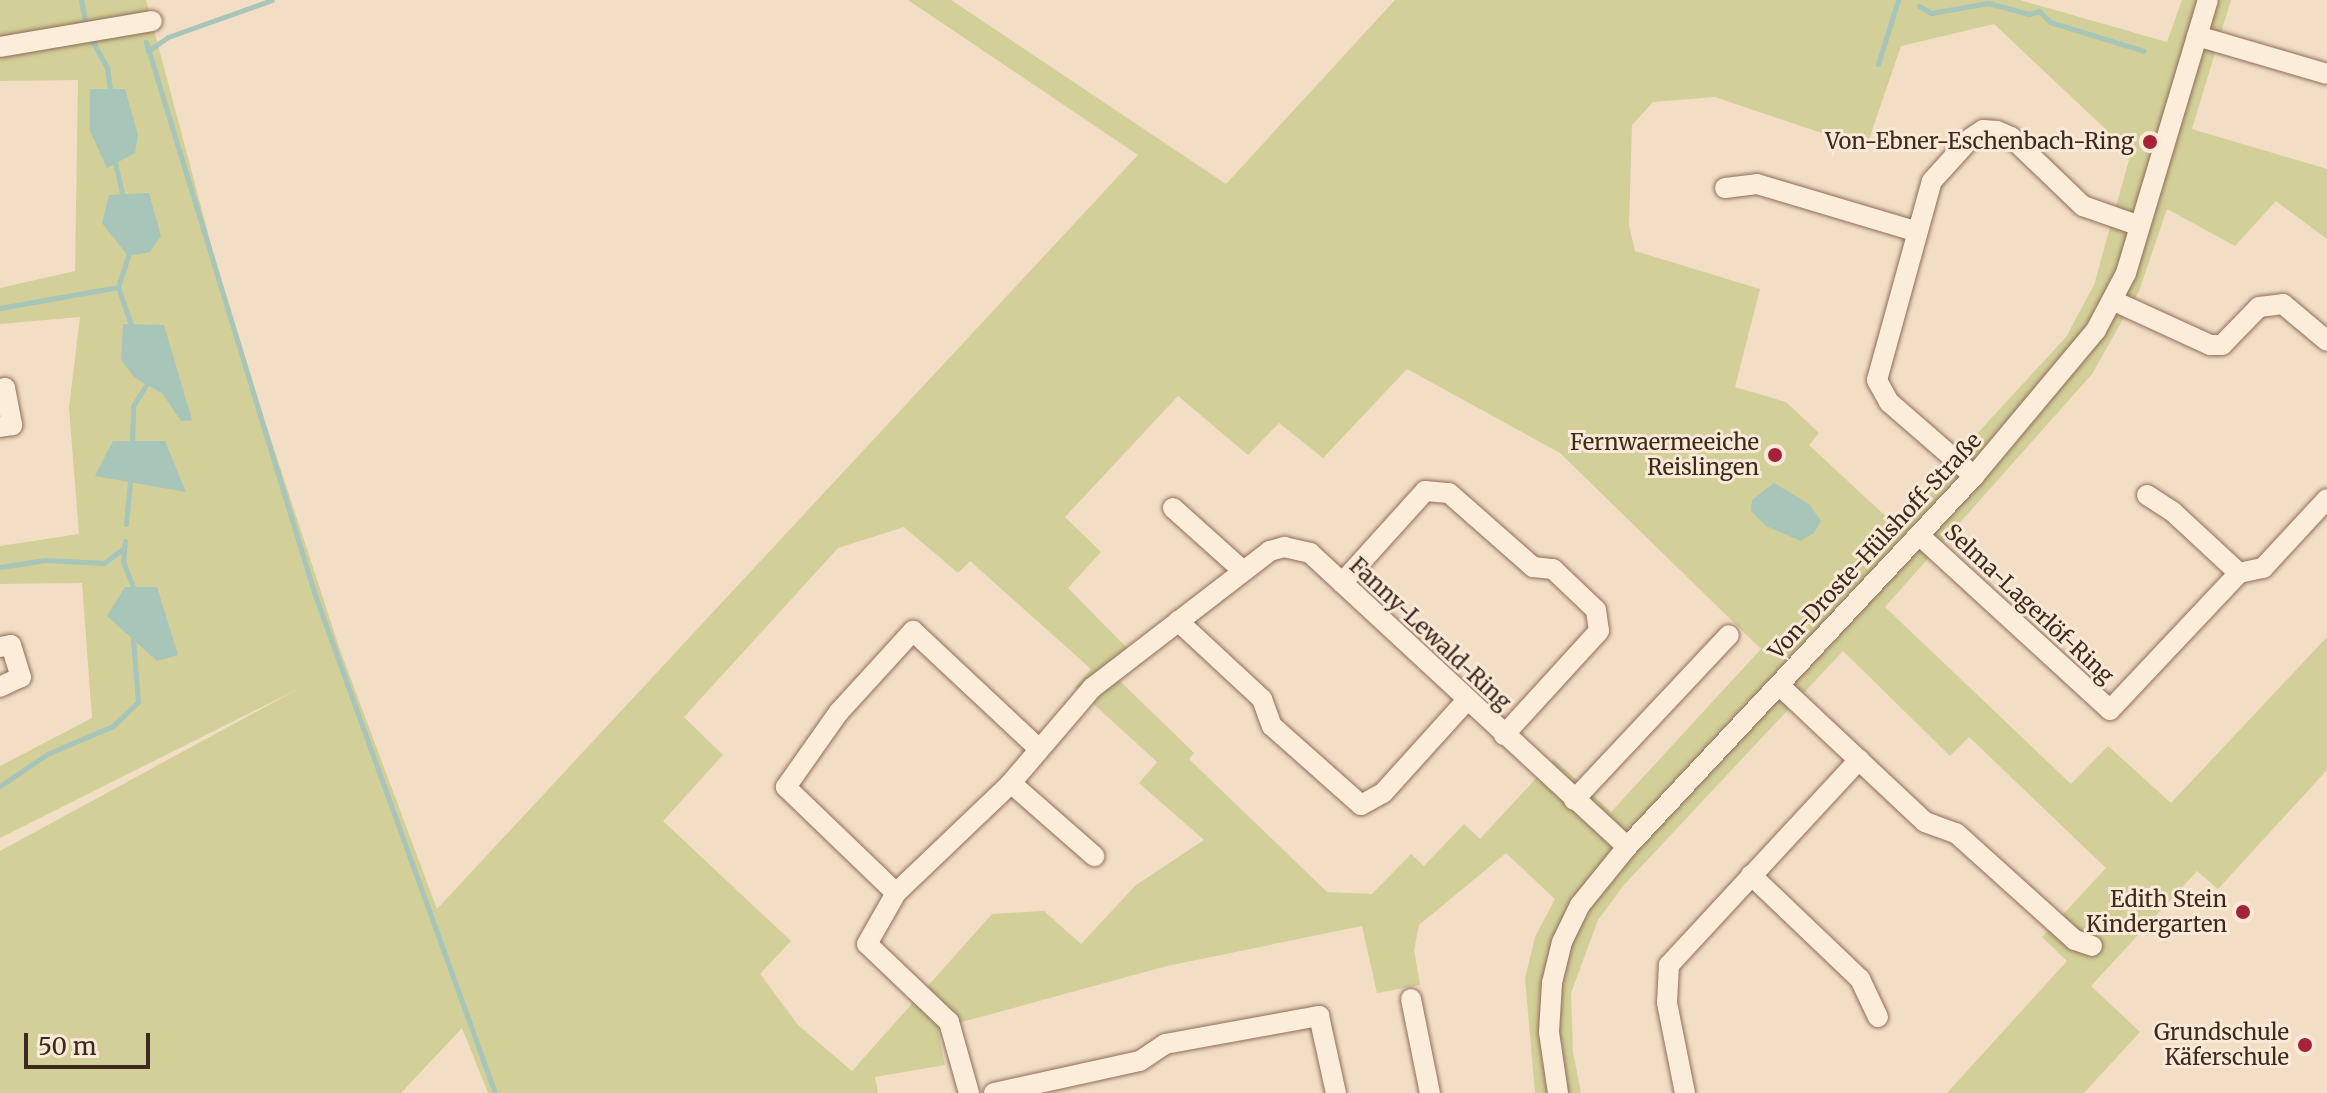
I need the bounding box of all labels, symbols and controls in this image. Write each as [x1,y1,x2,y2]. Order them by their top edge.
place label: Von-Ebner-Eschenbach-Ring [1825,129,2134,155]
marker: Von-Ebner-Eschenbach-Ring [2141,133,2159,151]
street label: Von-Droste-Hülshoff-Straße [1763,427,1987,665]
place label: Fernwaermeeiche Reislingen [1570,429,1759,480]
marker: Fernwaermeeiche Reislingen [1766,446,1784,464]
street label: Selma-Lagerlöf-Ring [1939,519,2119,689]
street label: Fanny-Lewald-Ring [1344,552,1516,716]
place label: Edith Stein Kindergarten [2086,886,2227,938]
marker: Edith Stein Kindergarten [2234,903,2252,921]
scale bar [28,1017,154,1067]
place label: Grundschule Käferschule [2154,1019,2289,1070]
text: 50 m [38,1031,97,1062]
marker: Grundschule Käferschule [2296,1036,2314,1054]

